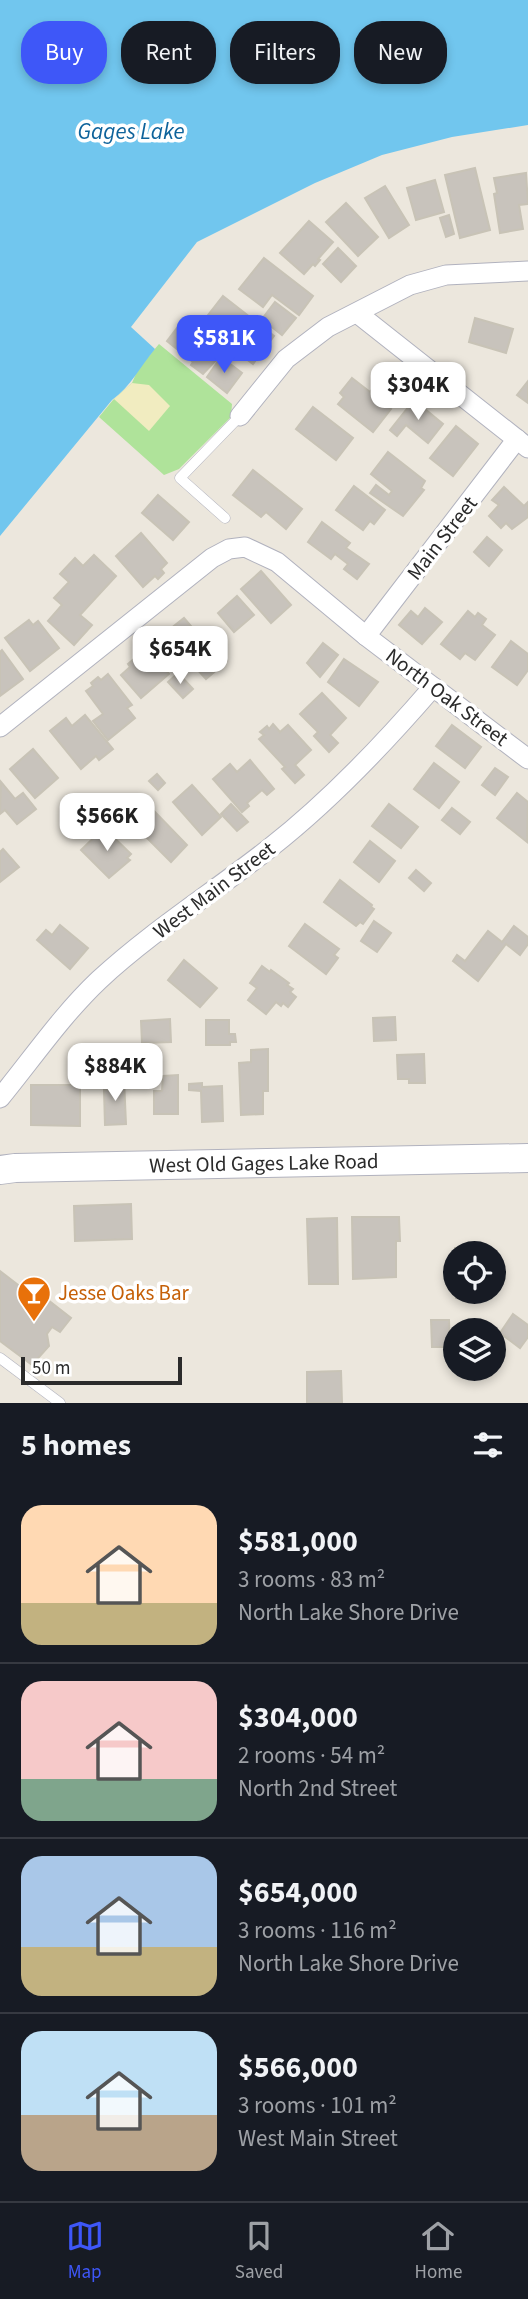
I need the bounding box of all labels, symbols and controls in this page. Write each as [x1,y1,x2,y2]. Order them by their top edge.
chip: Buy [21,21,107,84]
chip: Rent [121,21,216,84]
chip: Filters [230,21,340,84]
chip: New [354,21,447,84]
water label: Gages Lake [77,115,185,148]
pin: $581K [175,316,273,375]
text: $581K [193,321,255,354]
pin: $304K [369,362,467,422]
text: $304K [387,368,449,401]
street label: Main Street [400,490,484,586]
pin: $654K [131,626,229,686]
text: $654K [149,632,211,665]
street label: North Oak Street [379,641,515,753]
pin: $566K [58,794,156,853]
text: $566K [76,799,138,832]
street label: West Main Street [147,834,281,946]
pin: $884K [66,1044,164,1103]
text: $884K [84,1049,146,1082]
street label: West Old Gages Lake Road [149,1146,379,1180]
map controls [443,1241,506,1381]
button: locate [443,1241,506,1304]
bar icon: Jesse Oaks Bar [15,1274,53,1323]
place label: Jesse Oaks Bar [58,1278,190,1308]
button: layers [443,1318,506,1381]
scale bar [21,1354,182,1386]
text: 50 m [32,1355,70,1382]
text: 5 homes [21,1424,131,1467]
icon: filters [469,1426,507,1464]
text: $581,000 [238,1520,358,1563]
icon: home [77,1533,161,1617]
text: 3 rooms · 83 m² [238,1563,385,1596]
text: North Lake Shore Drive [238,1596,459,1629]
text: $304,000 [238,1696,358,1739]
icon: home [77,1709,161,1793]
text: 2 rooms · 54 m² [238,1739,385,1772]
text: North 2nd Street [238,1772,397,1805]
text: $654,000 [238,1871,358,1914]
icon: home [77,1884,161,1968]
text: 3 rooms · 116 m² [238,1914,397,1947]
text: North Lake Shore Drive [238,1947,459,1980]
text: $566,000 [238,2046,358,2089]
icon: home [77,2059,161,2143]
text: 3 rooms · 101 m² [238,2089,397,2122]
text: West Main Street [238,2122,398,2155]
tab: Map [66,2217,104,2286]
tab: Saved [235,2217,283,2286]
tab: Home [415,2217,462,2286]

